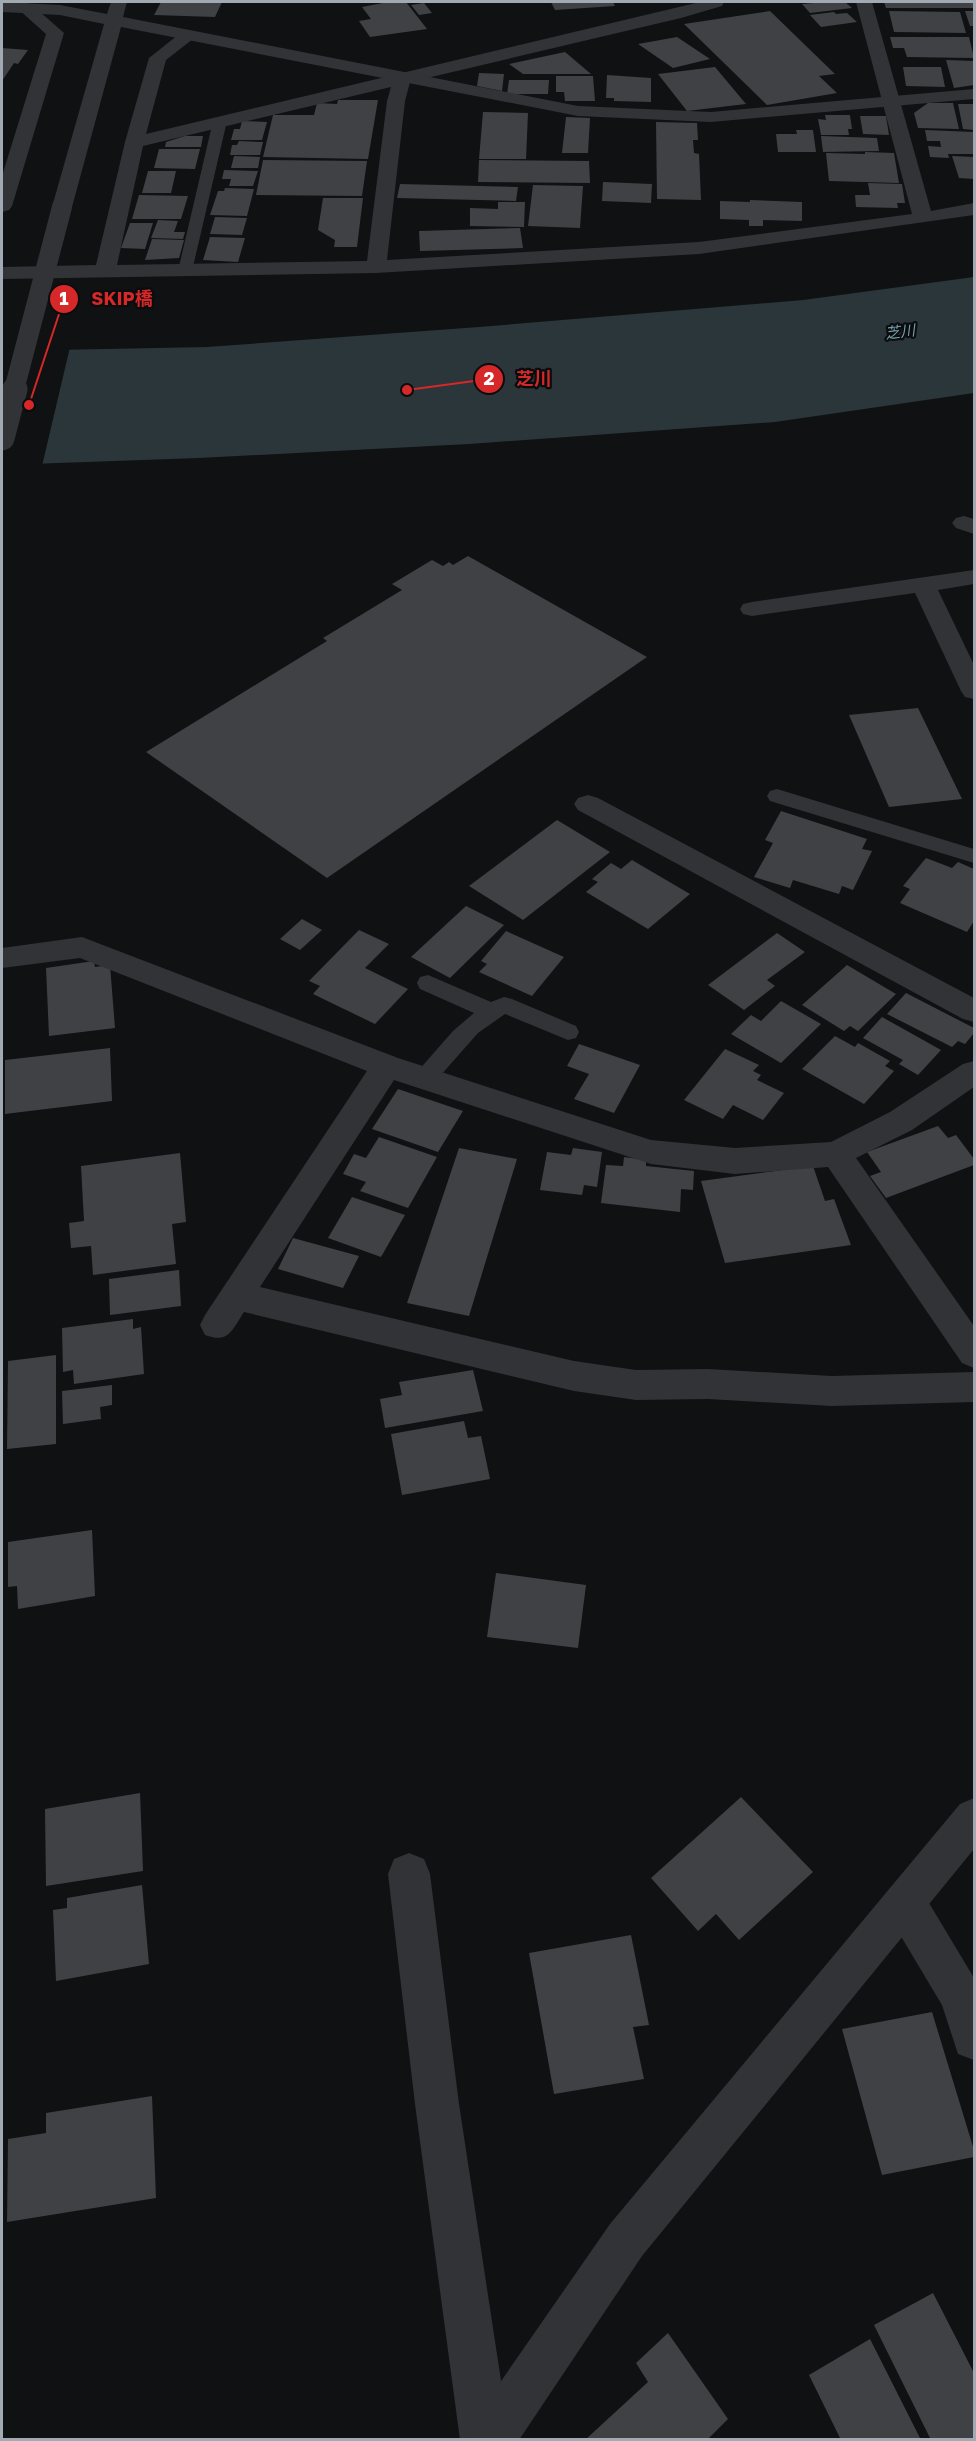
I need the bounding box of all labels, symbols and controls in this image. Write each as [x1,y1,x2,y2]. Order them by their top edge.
callout: SKIP橋 [49,281,164,317]
text: 1 [59,287,69,309]
text: SKIP橋 [91,287,153,309]
water label: 芝川 [884,320,918,342]
callout: 芝川 [474,361,564,397]
text: 2 [484,367,495,389]
text: 芝川 [516,367,552,389]

